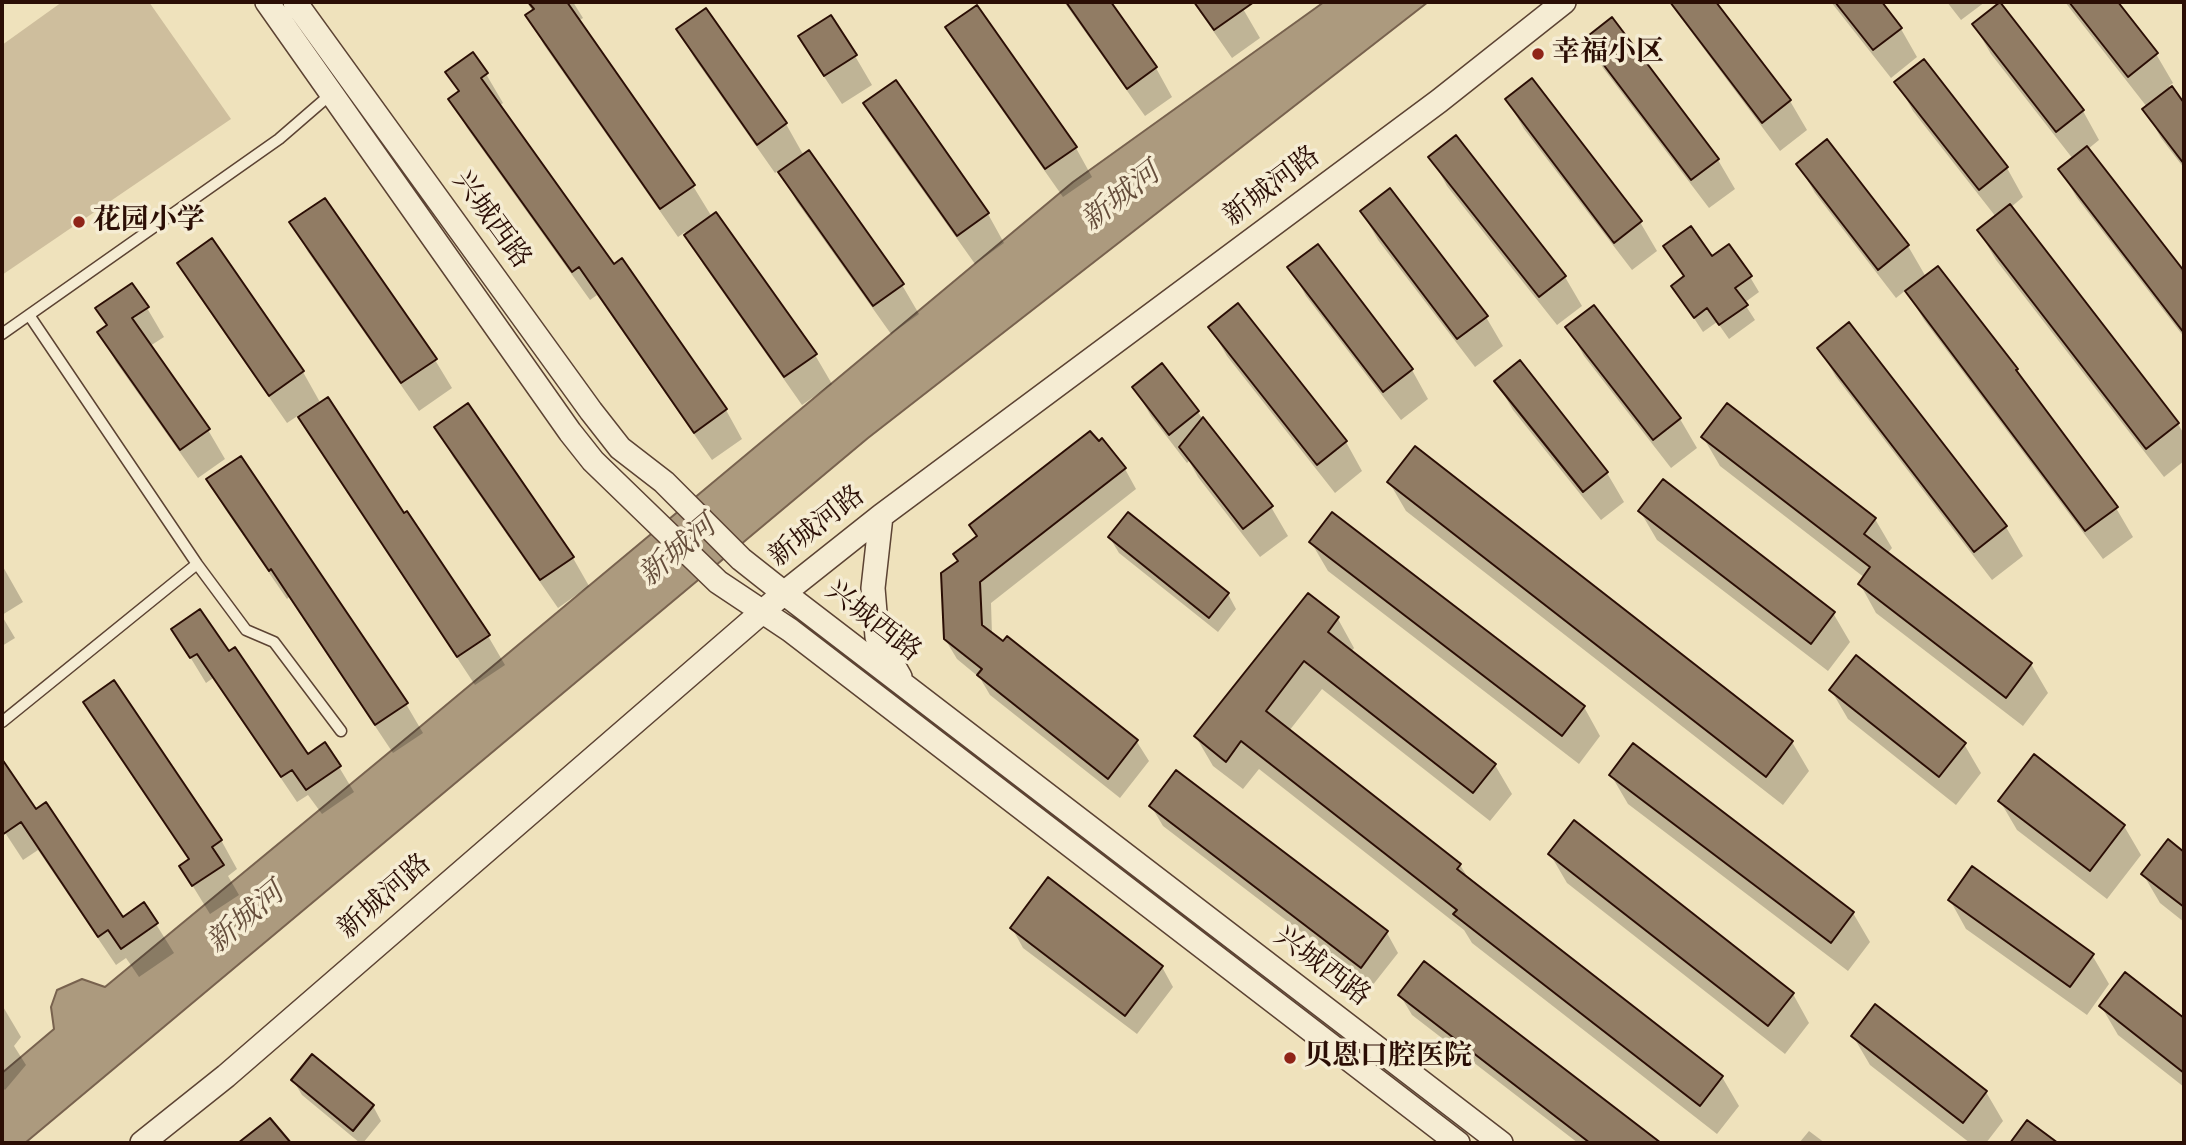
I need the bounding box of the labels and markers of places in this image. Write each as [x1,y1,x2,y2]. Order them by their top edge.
place label: 幸福小区 [1552,37,1664,71]
marker: 幸福小区 [1530,46,1546,62]
place label: 花园小学 [93,205,205,239]
marker: 花园小学 [71,214,87,230]
place label: 贝恩口腔医院 [1304,1041,1472,1075]
marker: 贝恩口腔医院 [1282,1050,1298,1066]

